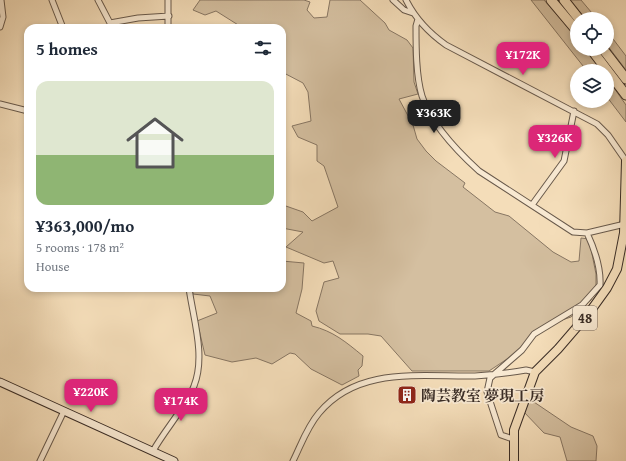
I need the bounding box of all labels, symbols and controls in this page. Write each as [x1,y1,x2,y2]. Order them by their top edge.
map controls [570,12,614,108]
button: locate [570,12,614,56]
text: 5 homes [36,36,98,61]
icon: filters [252,37,274,59]
pin: ¥172K [495,42,551,76]
text: ¥172K [505,45,541,64]
button: layers [570,64,614,108]
pin: ¥363K [406,100,462,134]
text: ¥363K [416,103,452,122]
icon: home [119,107,191,179]
pin: ¥326K [527,125,583,159]
text: ¥326K [537,128,573,147]
text: ¥363,000/mo [36,213,134,238]
text: 5 rooms · 178 m² [36,238,124,257]
text: House [36,257,70,276]
road number: 48 [573,306,597,330]
pin: ¥220K [63,379,119,413]
text: ¥220K [73,382,109,401]
building icon: 陶芸教室 夢現工房 [396,384,418,406]
place label: 陶芸教室 夢現工房 [421,385,544,406]
pin: ¥174K [153,388,209,422]
text: ¥174K [163,391,199,410]

